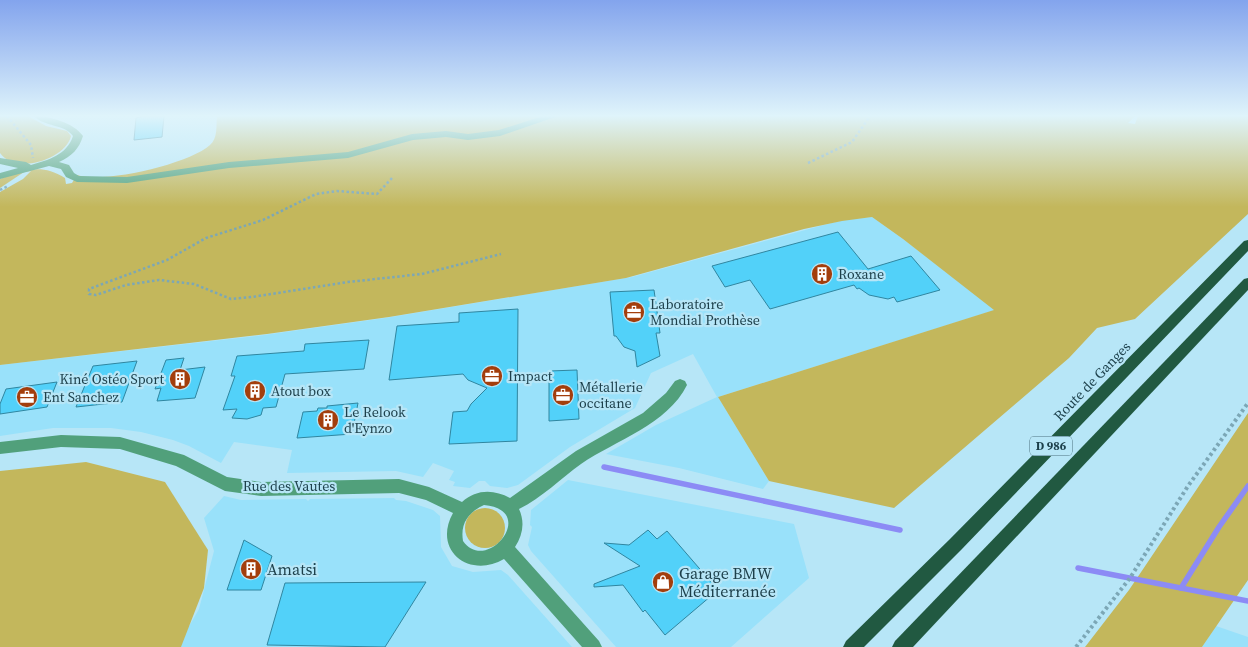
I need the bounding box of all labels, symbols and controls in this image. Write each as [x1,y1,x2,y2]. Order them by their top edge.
building icon: Roxane [810,262,834,286]
place label: Roxane [838,264,884,284]
place label: Laboratoire Mondial Prothèse [650,294,760,330]
office icon: Laboratoire Mondial Prothèse [622,300,646,324]
street label: Route de Ganges [1049,337,1135,425]
office icon: Impact [480,364,504,388]
place label: Impact [508,366,553,386]
building icon: Kiné Ostéo Sport [168,367,192,391]
place label: Kiné Ostéo Sport [59,369,164,389]
place label: Métallerie occitane [579,377,643,413]
building icon: Atout box [243,379,267,403]
place label: Atout box [271,381,332,401]
office icon: Métallerie occitane [551,383,575,407]
office icon: Ent Sanchez [15,385,39,409]
place label: Ent Sanchez [43,387,120,407]
place label: Le Relook d'Eynzo [344,402,406,438]
building icon: Le Relook d'Eynzo [316,408,340,432]
road number: D 986 [1030,436,1072,456]
street label: Rue des Vautes [243,476,335,496]
building icon: Amatsi [239,557,263,581]
place label: Amatsi [267,558,317,580]
place label: Garage BMW Méditerranée [679,562,776,602]
shop icon: Garage BMW Méditerranée [651,570,675,594]

